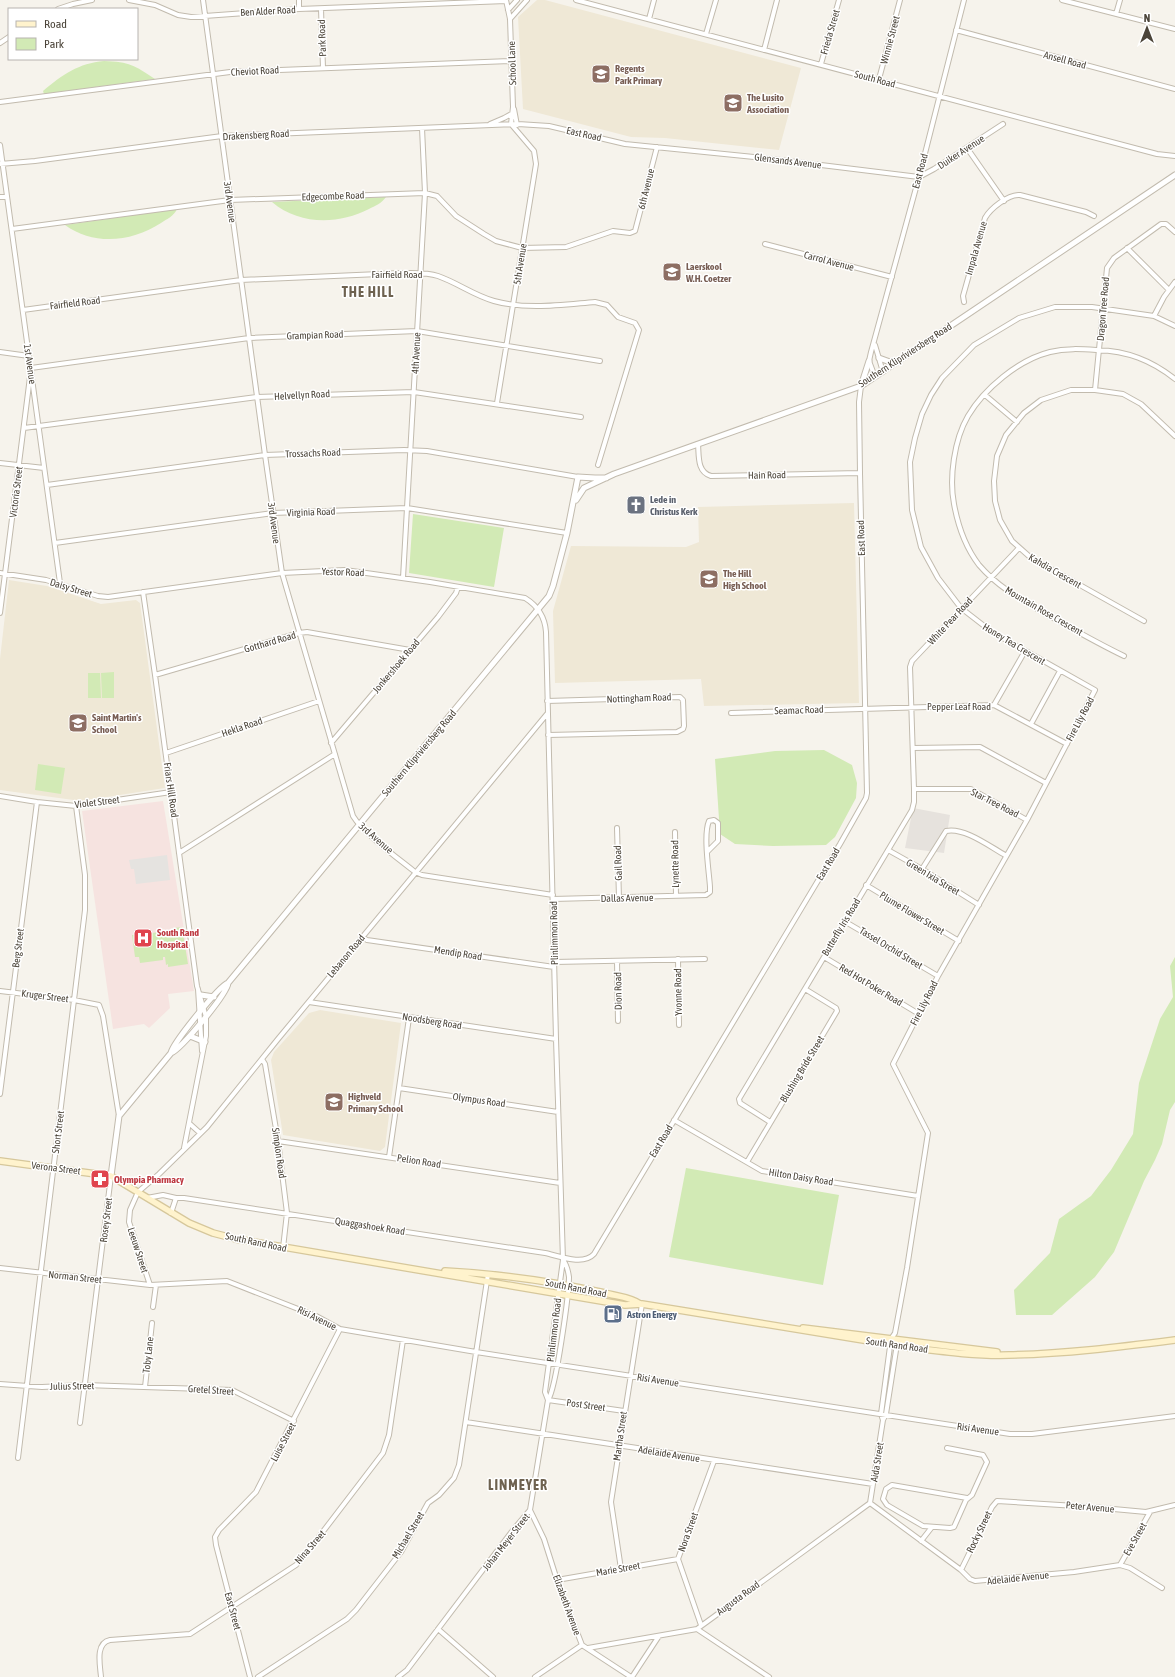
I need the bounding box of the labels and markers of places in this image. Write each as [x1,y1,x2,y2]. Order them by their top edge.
school or university icon: Regents Park Primary [590,63,612,85]
place label: Regents Park Primary [615,63,663,86]
school or university icon: The Lusito Association [722,92,744,114]
place label: The Lusito Association [746,92,789,115]
school or university icon: Laerskool W.H. Coetzer [661,261,683,283]
place label: Laerskool W.H. Coetzer [685,261,732,284]
church icon: Lede in Christus Kerk [625,494,647,516]
place label: Lede in Christus Kerk [650,494,698,517]
school or university icon: The Hill High School [698,568,720,590]
place label: The Hill High School [723,568,767,591]
school or university icon: Saint Martin's School [67,712,89,734]
place label: Saint Martin's School [92,712,142,735]
hospital icon: South Rand Hospital [132,927,154,949]
place label: South Rand Hospital [157,927,199,950]
school or university icon: Highveld Primary School [323,1091,345,1113]
place label: Highveld Primary School [348,1091,404,1114]
pharmacy icon: Olympia Pharmacy [89,1168,111,1190]
place label: Olympia Pharmacy [114,1174,185,1185]
fuel station icon: Astron Energy [602,1303,624,1325]
place label: Astron Energy [626,1309,678,1320]

